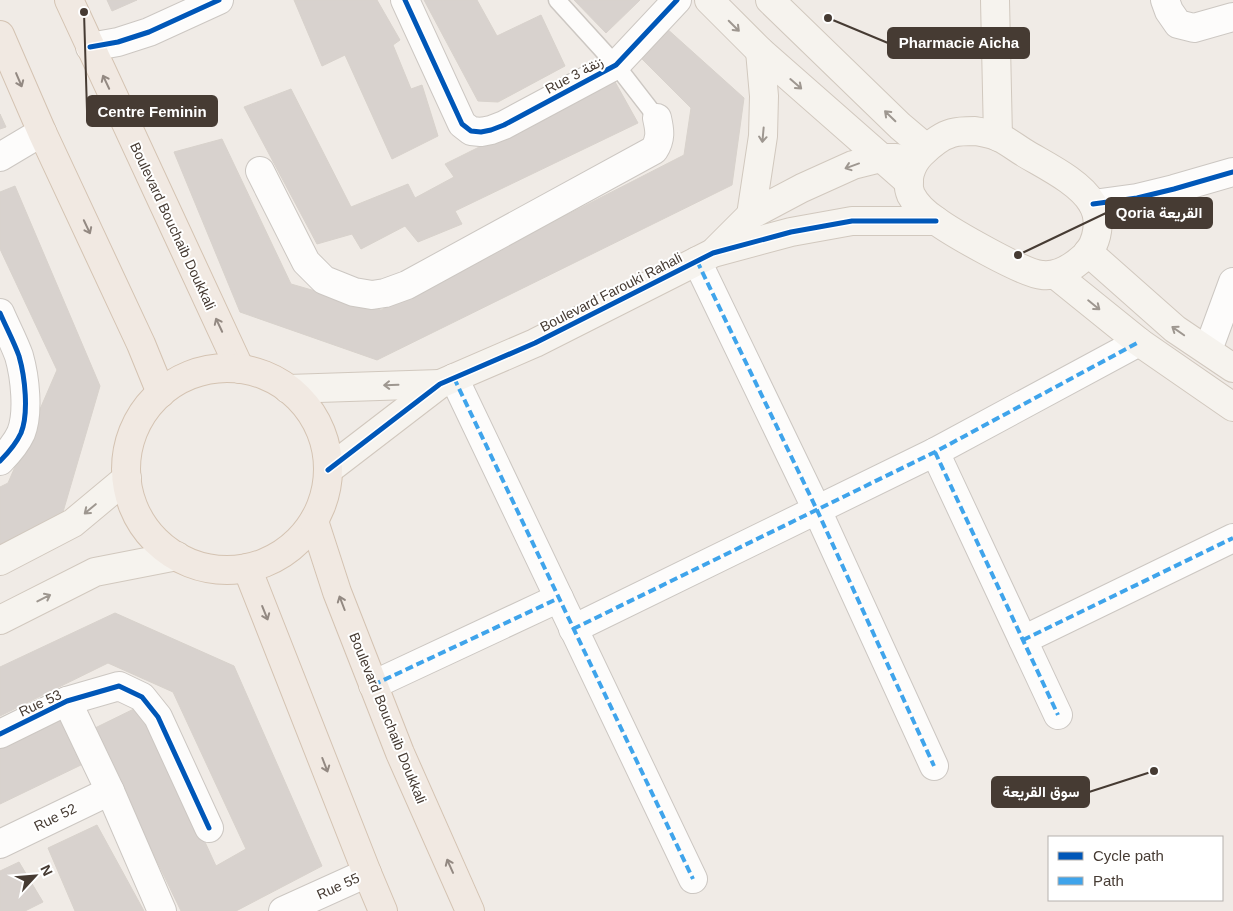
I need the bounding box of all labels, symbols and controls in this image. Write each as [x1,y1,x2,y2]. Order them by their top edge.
one-way arrow [728,19,740,32]
callout: Pharmacie Aicha [888,28,1029,58]
text: Pharmacie Aicha [899,34,1020,51]
street label: Rue 3 زنقة [542,53,606,98]
one-way arrow [15,72,25,87]
one-way arrow [101,75,111,90]
one-way arrow [790,78,803,89]
callout: Centre Feminin [87,96,217,126]
text: Centre Feminin [97,103,207,120]
one-way arrow [884,110,896,122]
one-way arrow [758,127,768,143]
street label: Boulevard Bouchaib Doukkali [127,140,219,312]
one-way arrow [844,162,860,171]
callout: Qoria القريعة [1106,198,1212,228]
text: Qoria القريعة [1116,204,1202,222]
one-way arrow [82,220,92,235]
street label: Boulevard Farouki Rahali [537,249,685,335]
one-way arrow [1087,300,1100,311]
one-way arrow [214,318,224,333]
one-way arrow [1172,326,1186,336]
one-way arrow [383,381,399,390]
one-way arrow [83,503,96,515]
one-way arrow [36,593,51,603]
one-way arrow [336,596,346,611]
one-way arrow [262,606,271,621]
street label: Boulevard Bouchaib Doukkali [346,630,430,806]
street label: Rue 53 [16,686,64,720]
one-way arrow [321,757,330,772]
callout: سوق القريعة [992,777,1089,807]
text: سوق القريعة [1003,783,1079,801]
street label: Rue 52 [31,800,79,834]
legend [1048,836,1223,901]
text: Cycle path [1093,847,1164,864]
north arrow [10,851,60,901]
one-way arrow [445,859,455,874]
text: N [37,862,56,878]
street label: Rue 55 [314,869,362,902]
text: Path [1093,872,1124,889]

